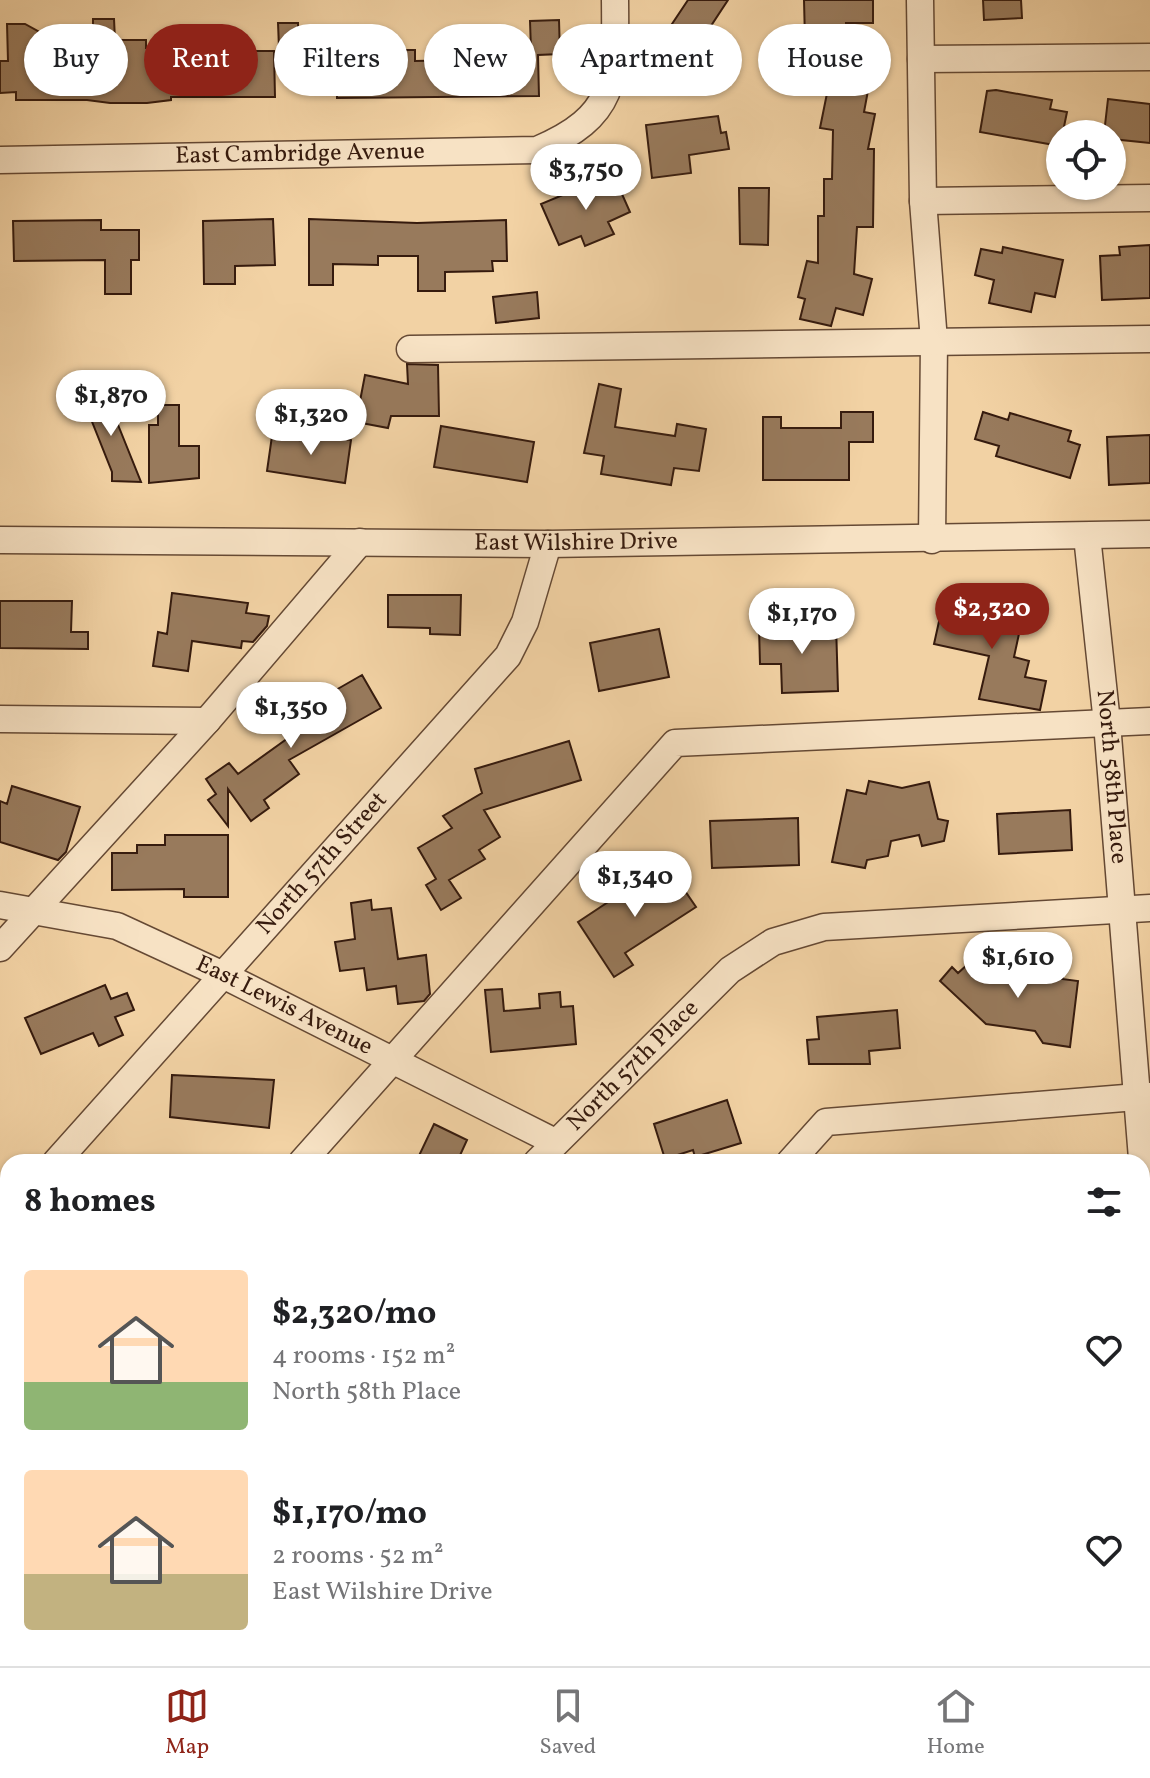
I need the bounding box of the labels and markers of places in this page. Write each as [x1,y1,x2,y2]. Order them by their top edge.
pin: $3,750 [521,144,651,212]
pin: $1,870 [46,370,176,438]
pin: $1,320 [246,389,376,457]
pin: $2,320 [927,583,1057,651]
pin: $1,170 [737,588,867,656]
pin: $1,350 [226,682,356,750]
pin: $1,340 [570,851,700,919]
pin: $1,610 [953,932,1083,1000]

